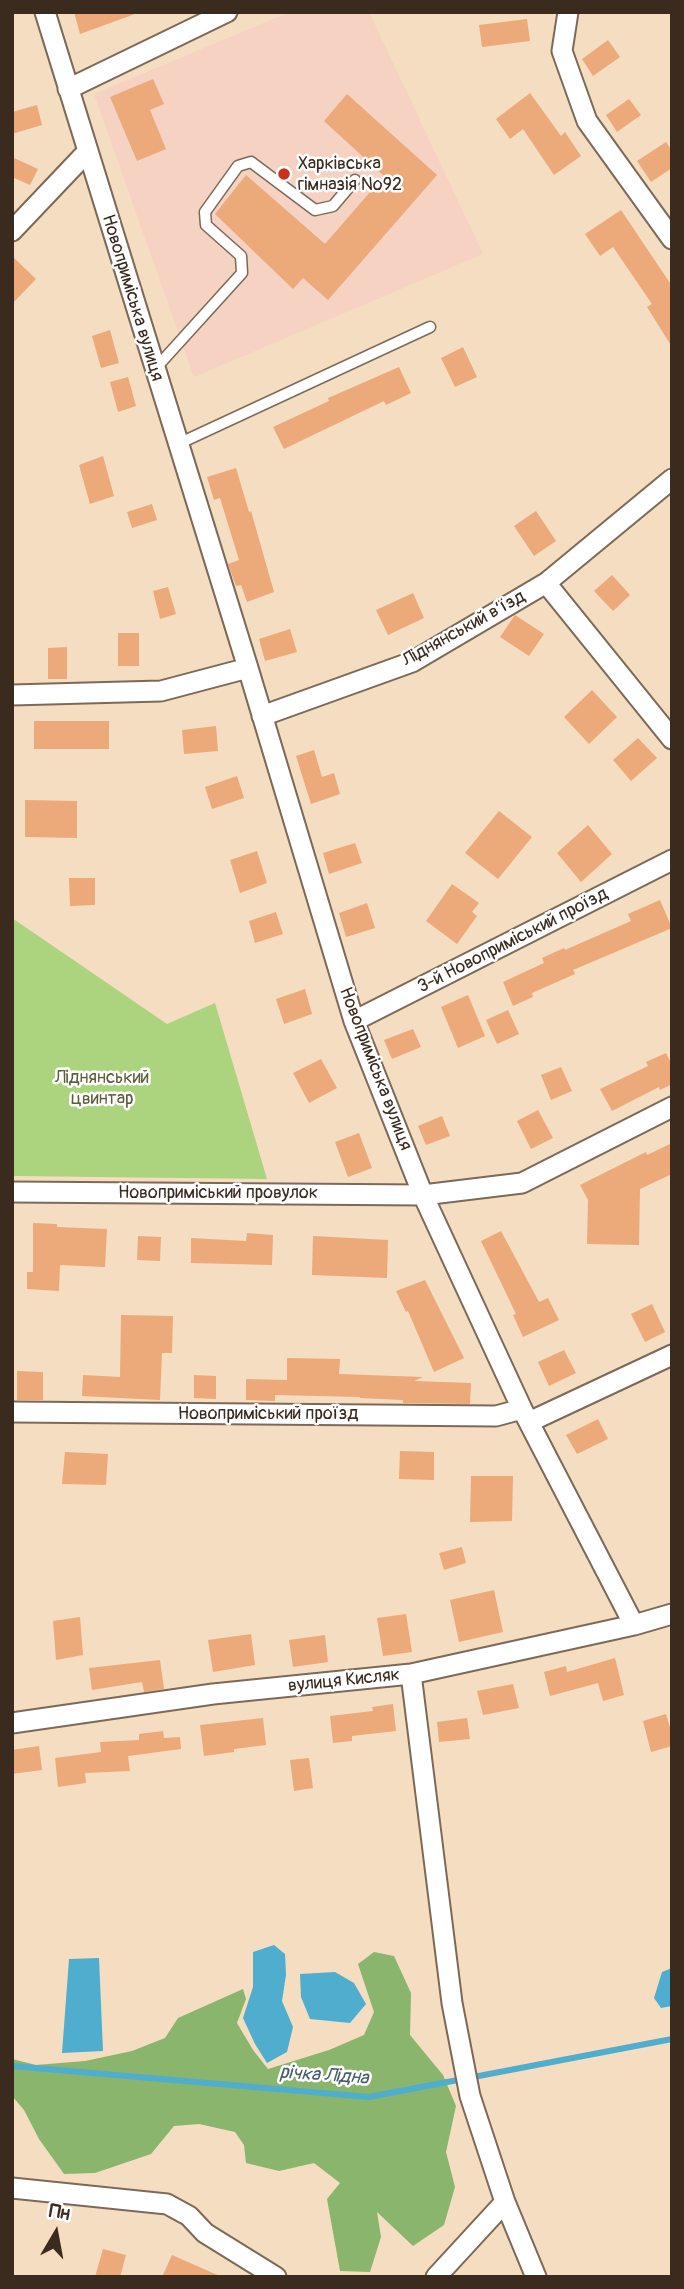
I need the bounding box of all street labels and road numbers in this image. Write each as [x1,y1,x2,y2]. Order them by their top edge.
street label: Новоприміська вулиця [96,212,168,384]
street label: Ліднянський в’їзд [399,586,529,672]
street label: 3-й Новоприміський проїзд [414,884,612,998]
street label: Новоприміська вулиця [334,984,416,1154]
street label: Новоприміський провулок [118,1182,318,1204]
street label: Новоприміський проїзд [178,1403,358,1425]
street label: вулиця Кисляк [287,1664,401,1698]

